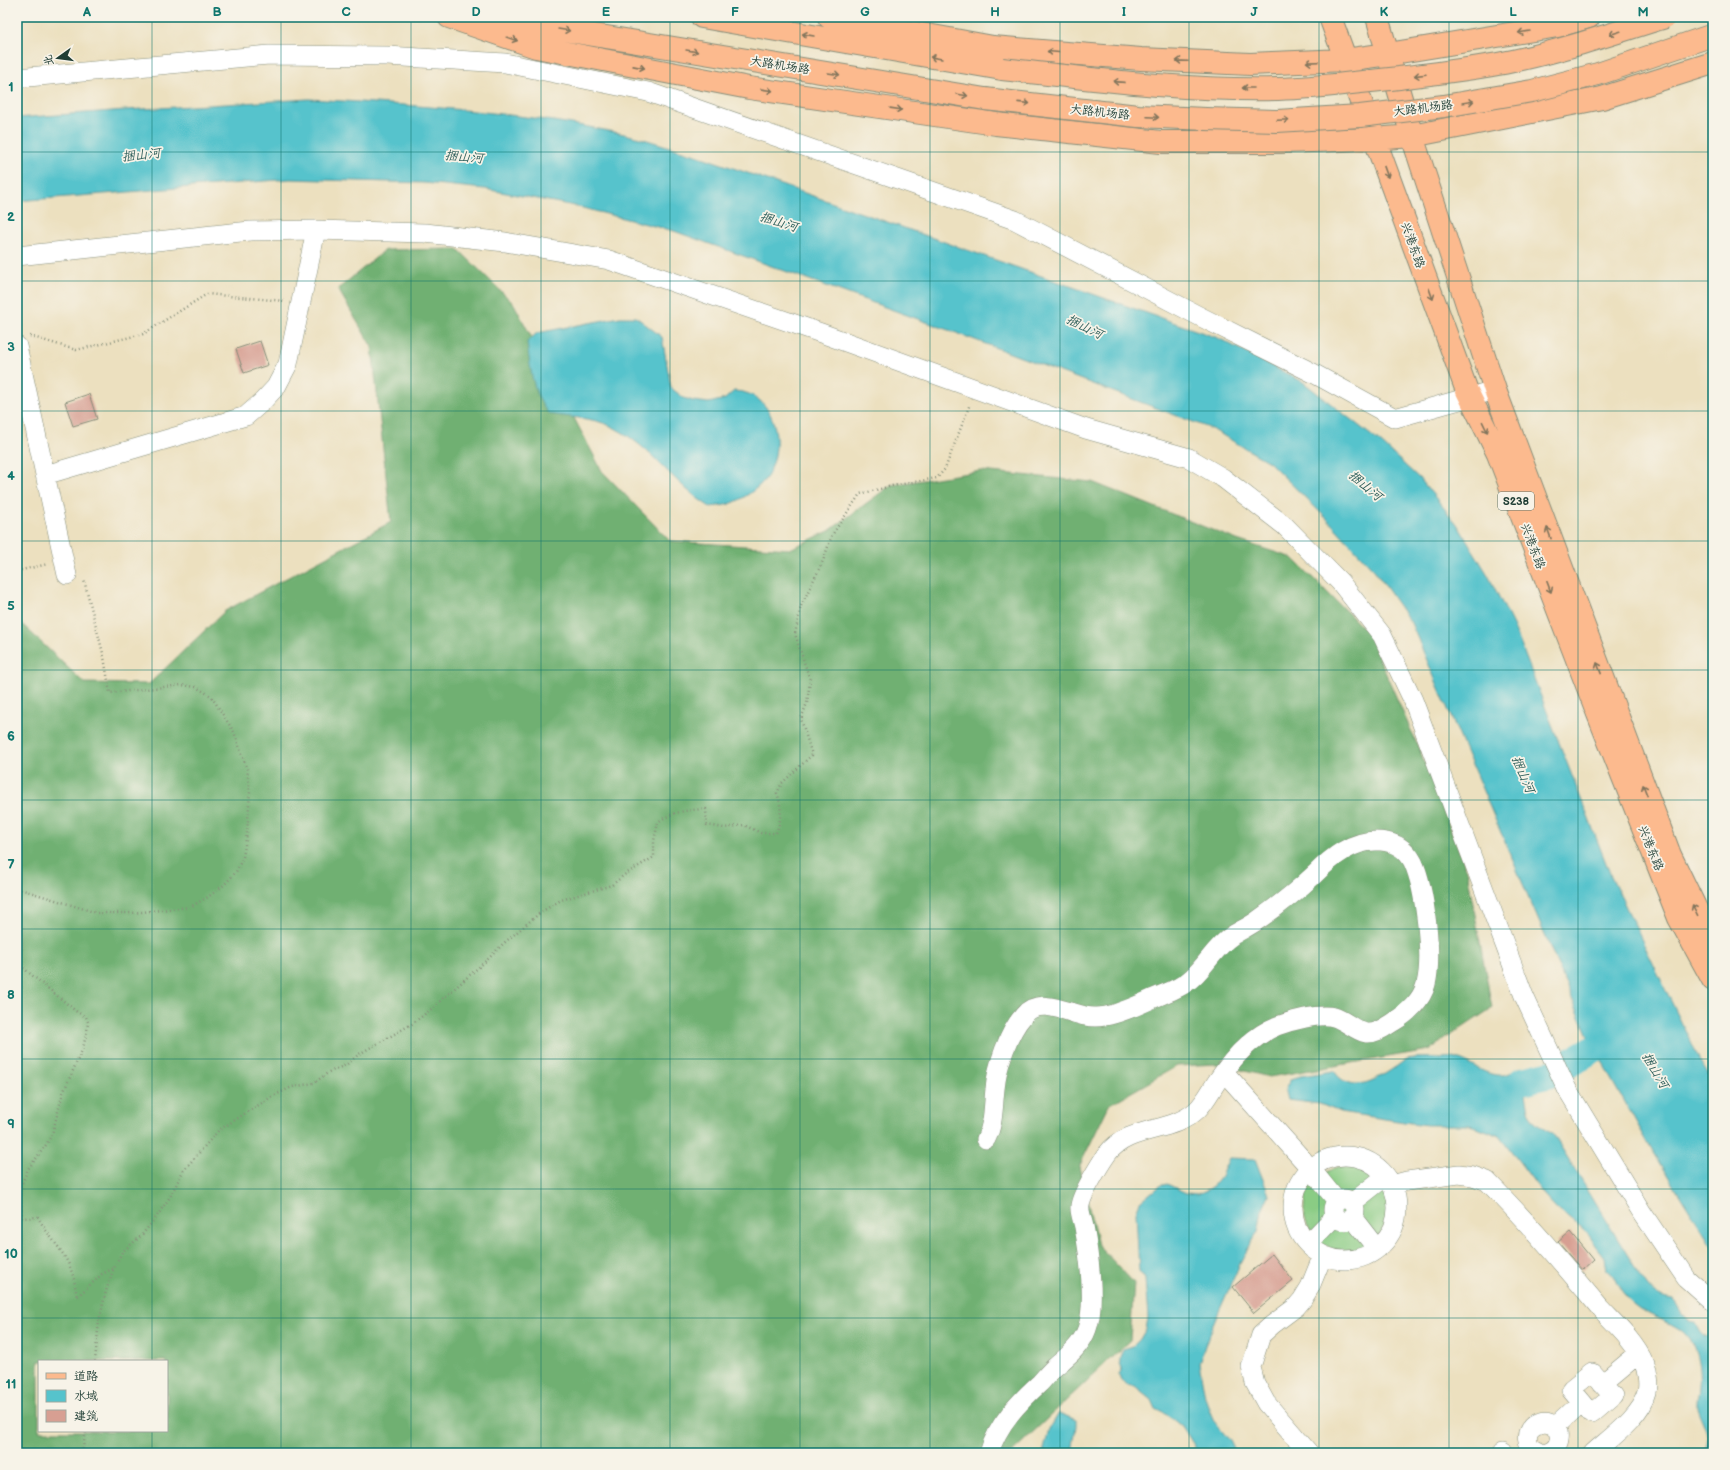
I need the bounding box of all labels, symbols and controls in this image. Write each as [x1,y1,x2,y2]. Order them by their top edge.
text: A [82,4,91,20]
text: B [212,4,222,20]
text: C [341,4,351,20]
text: D [471,4,481,20]
text: E [602,4,611,20]
text: F [731,4,739,20]
text: G [860,4,870,20]
text: H [990,4,1000,20]
text: I [1122,4,1126,20]
text: J [1250,4,1258,20]
text: K [1380,4,1389,20]
text: L [1509,4,1517,20]
text: M [1637,4,1649,20]
one-way arrow [557,26,570,34]
one-way arrow [1518,28,1531,36]
one-way arrow [1608,30,1621,37]
one-way arrow [802,31,815,39]
one-way arrow [506,35,518,43]
north arrow [38,38,78,78]
one-way arrow [685,47,698,55]
one-way arrow [1046,49,1059,56]
text: 北 [41,53,56,67]
street label: 大路机场路 [749,53,811,78]
one-way arrow [930,54,943,62]
one-way arrow [1176,57,1189,65]
one-way arrow [1306,58,1319,65]
one-way arrow [632,63,645,71]
one-way arrow [827,71,840,79]
one-way arrow [1414,71,1427,79]
one-way arrow [1113,78,1126,85]
text: 1 [8,79,14,95]
one-way arrow [1242,85,1255,92]
one-way arrow [760,86,773,94]
one-way arrow [955,92,968,100]
street label: 大路机场路 [1392,97,1454,120]
one-way arrow [1461,98,1474,106]
one-way arrow [1017,100,1030,107]
street label: 大路机场路 [1069,102,1131,123]
one-way arrow [889,105,902,113]
one-way arrow [1146,113,1159,120]
one-way arrow [1276,117,1289,124]
water label: 捆山河 [121,145,163,165]
water label: 捆山河 [444,147,486,167]
one-way arrow [1383,166,1391,178]
text: 2 [7,209,15,225]
water label: 捆山河 [758,209,802,236]
street label: 兴港东路 [1397,220,1428,270]
one-way arrow [1428,288,1436,300]
water label: 捆山河 [1064,311,1107,344]
text: 3 [7,339,15,355]
one-way arrow [1482,421,1489,433]
water label: 捆山河 [1345,467,1387,506]
text: 4 [7,468,15,484]
road number: S238 [1498,492,1534,510]
street label: 兴港东路 [1517,521,1548,571]
one-way arrow [1544,528,1552,540]
one-way arrow [1546,580,1554,592]
text: 5 [7,598,15,614]
one-way arrow [1595,663,1603,675]
text: 6 [7,728,15,744]
water label: 捆山河 [1508,753,1539,797]
one-way arrow [1641,784,1649,796]
street label: 兴港东路 [1635,823,1666,873]
text: 7 [7,857,15,873]
one-way arrow [1691,904,1698,916]
text: 8 [7,987,15,1003]
water label: 捆山河 [1638,1050,1673,1093]
text: 9 [7,1116,15,1132]
text: 10 [4,1246,18,1262]
legend [38,1360,168,1432]
text: 道路 [74,1369,98,1384]
text: 11 [6,1376,16,1392]
text: 水域 [74,1389,98,1404]
text: 建筑 [74,1409,98,1424]

